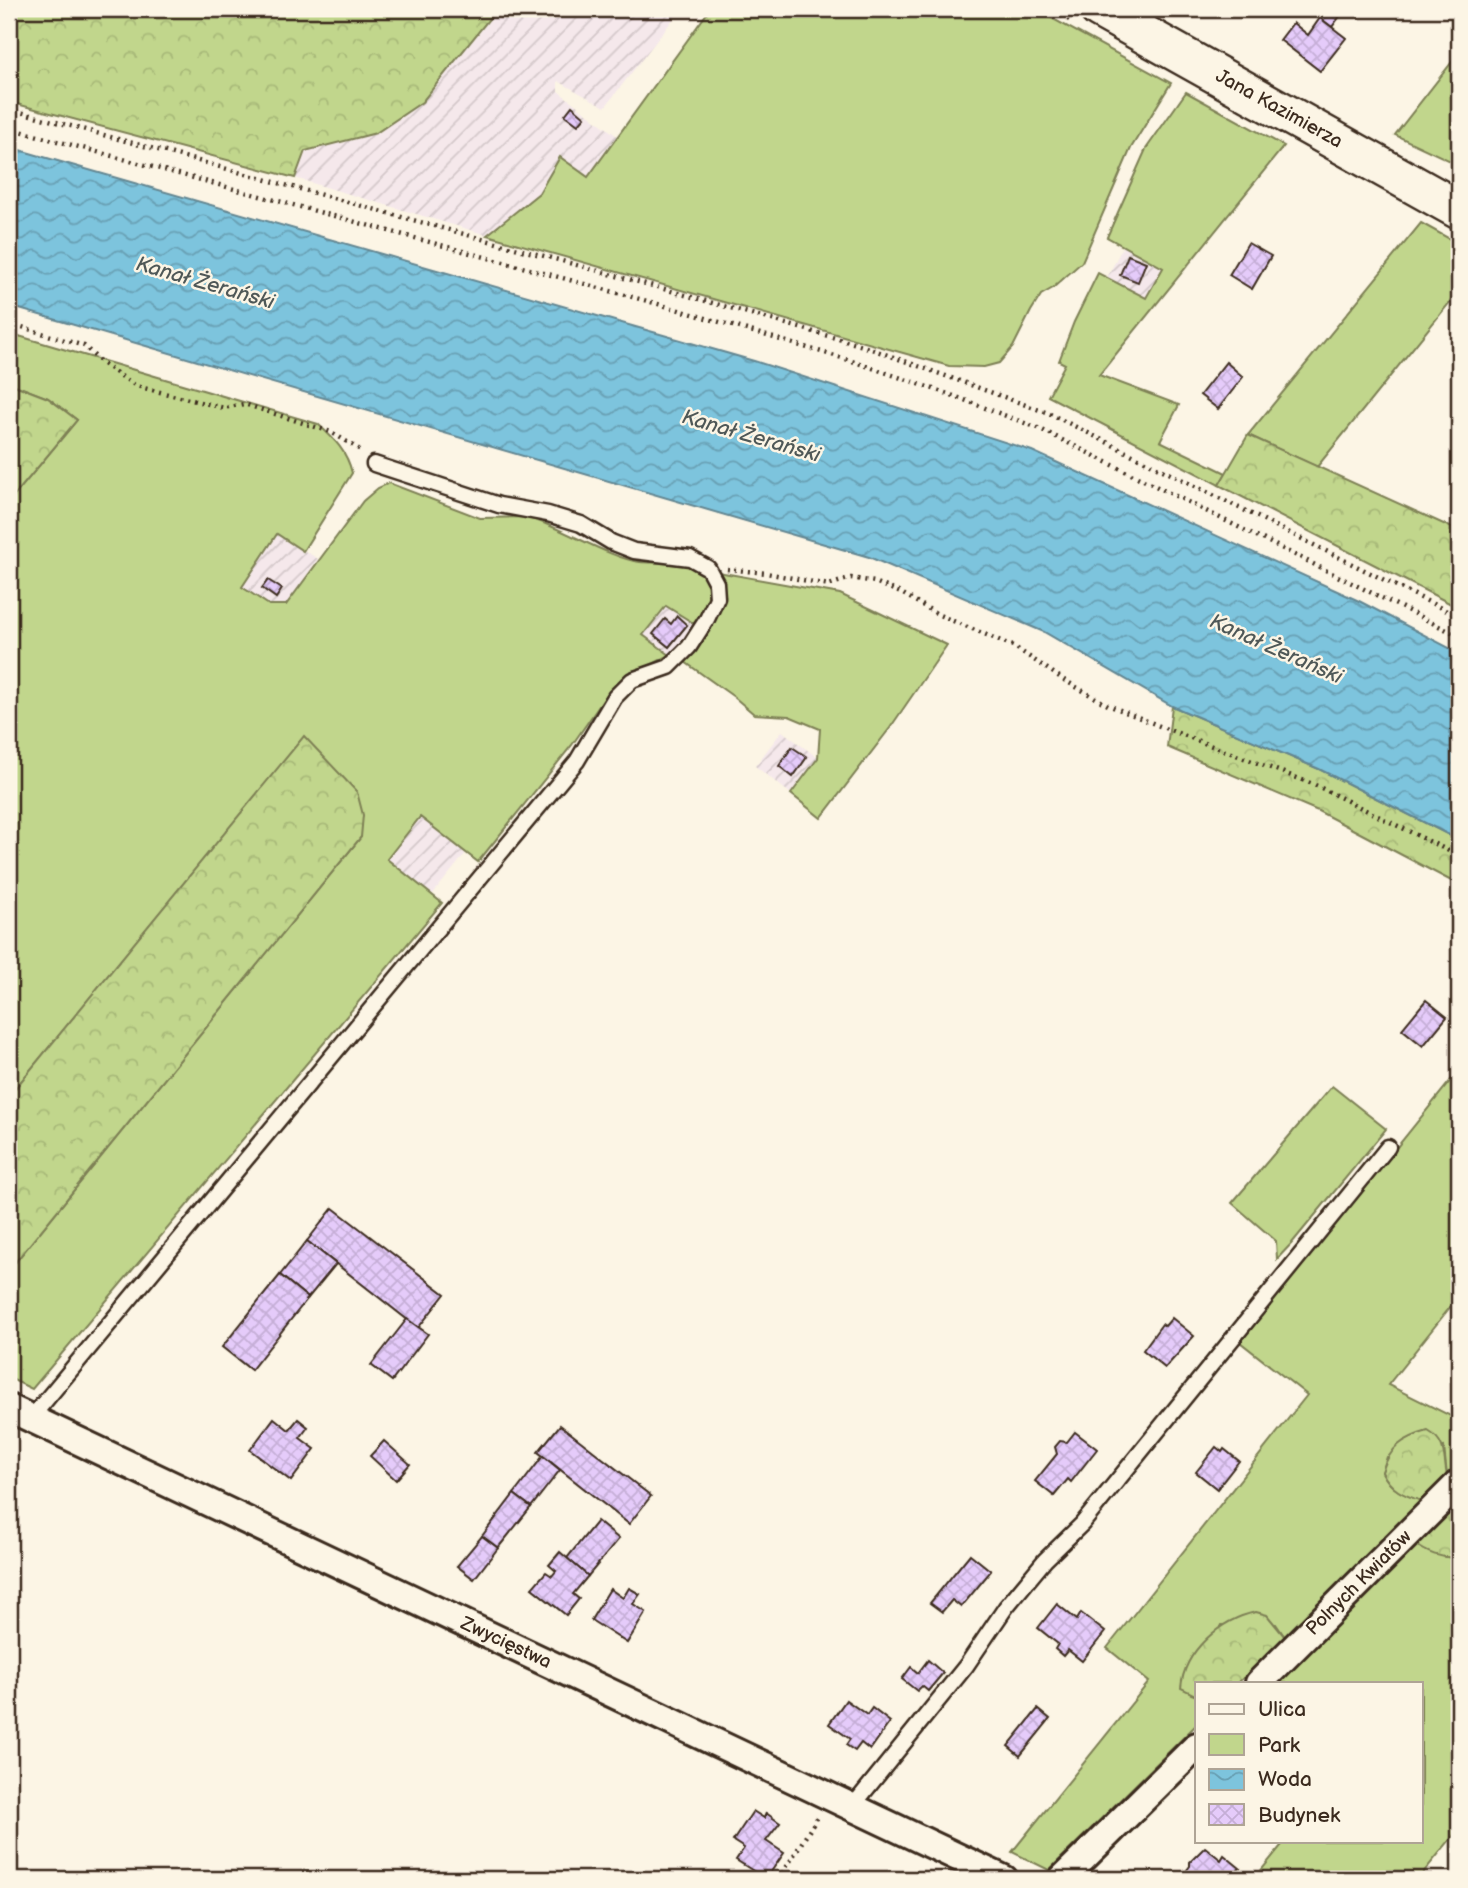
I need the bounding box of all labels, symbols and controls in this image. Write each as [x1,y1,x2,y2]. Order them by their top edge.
street label: Jana Kazimierza [1212,65,1346,153]
water label: Kanał Żerański [133,251,278,315]
water label: Kanał Żerański [679,404,824,468]
water label: Kanał Żerański [1206,609,1347,690]
street label: Polnych Kwiatów [1302,1525,1417,1640]
street label: Zwycięstwa [456,1612,555,1674]
legend [1195,1682,1422,1842]
text: Ulica [1258,1697,1306,1722]
text: Park [1258,1733,1301,1758]
text: Woda [1258,1767,1312,1792]
text: Budynek [1258,1803,1341,1828]

